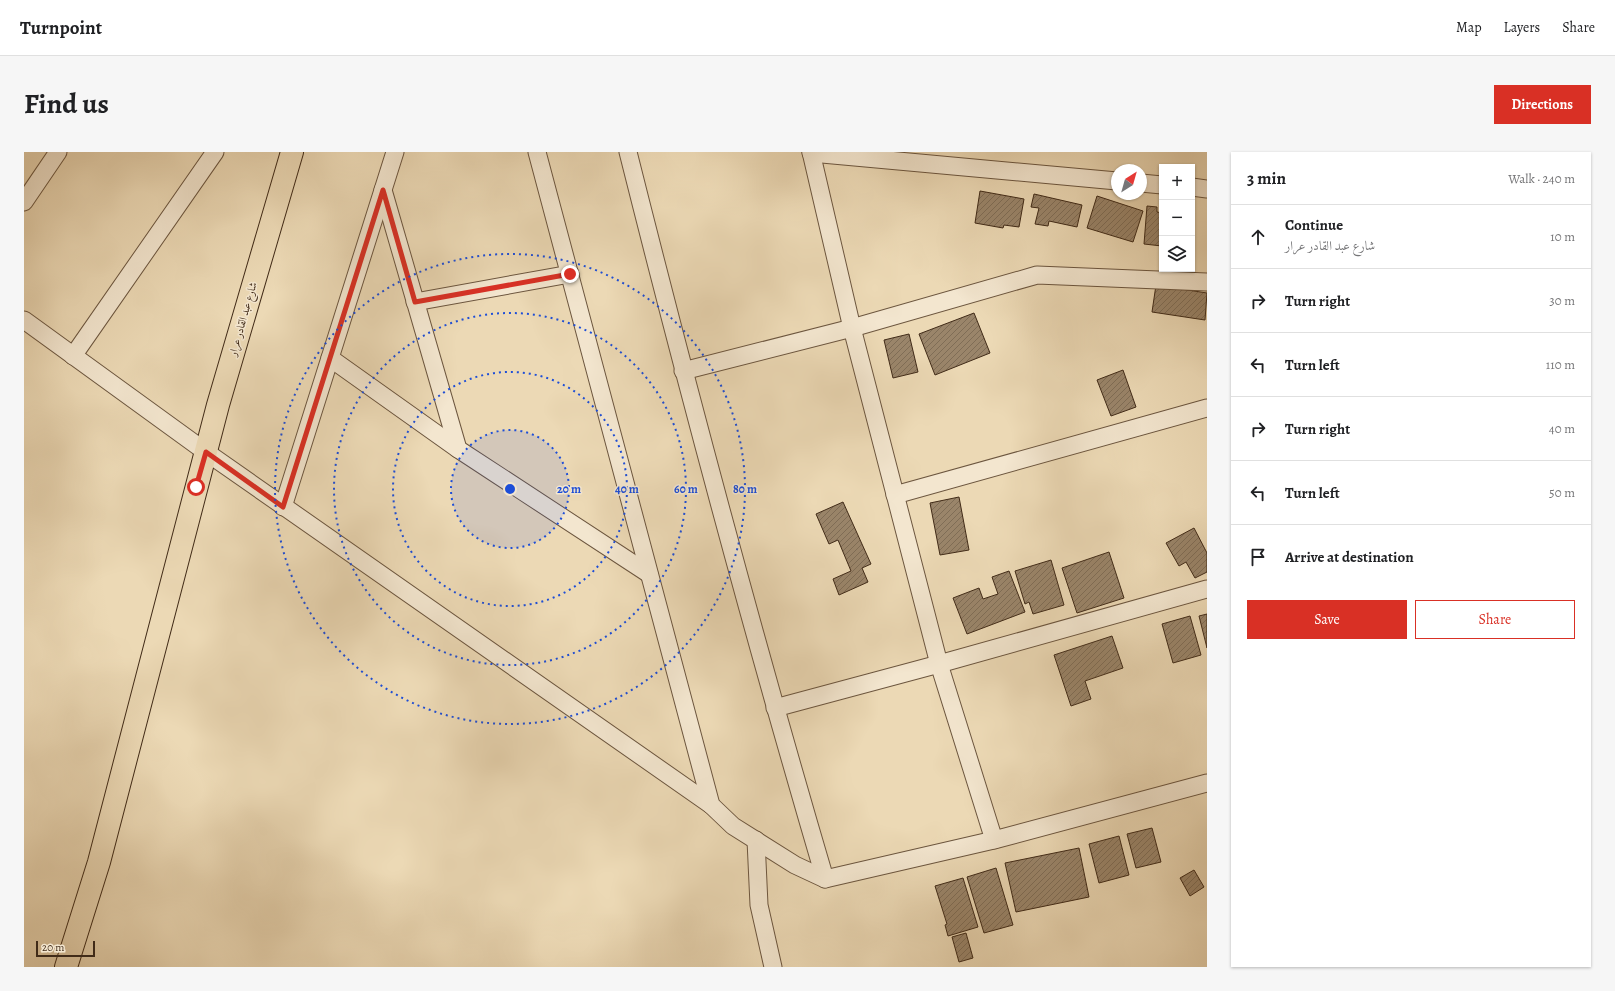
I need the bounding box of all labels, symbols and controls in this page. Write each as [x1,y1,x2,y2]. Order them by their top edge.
text: Turnpoint [20,15,102,41]
text: Map [1456,18,1482,37]
text: Layers [1504,18,1540,37]
text: Share [1562,18,1595,37]
text: Find us [24,85,109,123]
button: Directions [1494,85,1591,124]
north arrow [1111,164,1147,200]
map controls [1159,164,1195,272]
button: + [1159,164,1195,200]
text: 3 min [1247,167,1286,190]
text: Walk · 240 m [1508,170,1575,187]
button: − [1159,200,1195,236]
text: Continue [1285,215,1343,235]
icon: ahead [1247,226,1269,248]
text: 10 m [1550,228,1575,245]
button: layers [1159,236,1195,272]
text: شارع عبد القادر عرار [1285,237,1375,254]
route end [561,265,579,283]
street label: شارع عبد القادر عرار [225,280,263,359]
icon: right [1247,290,1269,312]
text: Turn right [1285,291,1350,311]
text: 30 m [1549,292,1575,309]
icon: left [1247,354,1269,376]
text: Turn left [1285,355,1340,375]
text: 110 m [1546,356,1575,373]
icon: right [1247,418,1269,440]
text: Turn right [1285,419,1350,439]
text: 40 m [1549,420,1575,437]
route start [187,478,205,496]
text: 20 m [557,481,581,497]
text: 40 m [615,481,639,497]
text: 60 m [674,481,698,497]
text: 80 m [733,481,757,497]
centre of rings [503,482,517,496]
icon: left [1247,482,1269,504]
text: Turn left [1285,483,1340,503]
text: 50 m [1549,484,1575,501]
icon: arrive [1247,546,1269,568]
text: Arrive at destination [1285,547,1414,567]
button: Save [1247,600,1407,639]
button: Share [1415,600,1575,639]
scale bar [36,939,95,958]
text: 20 m [42,940,64,955]

